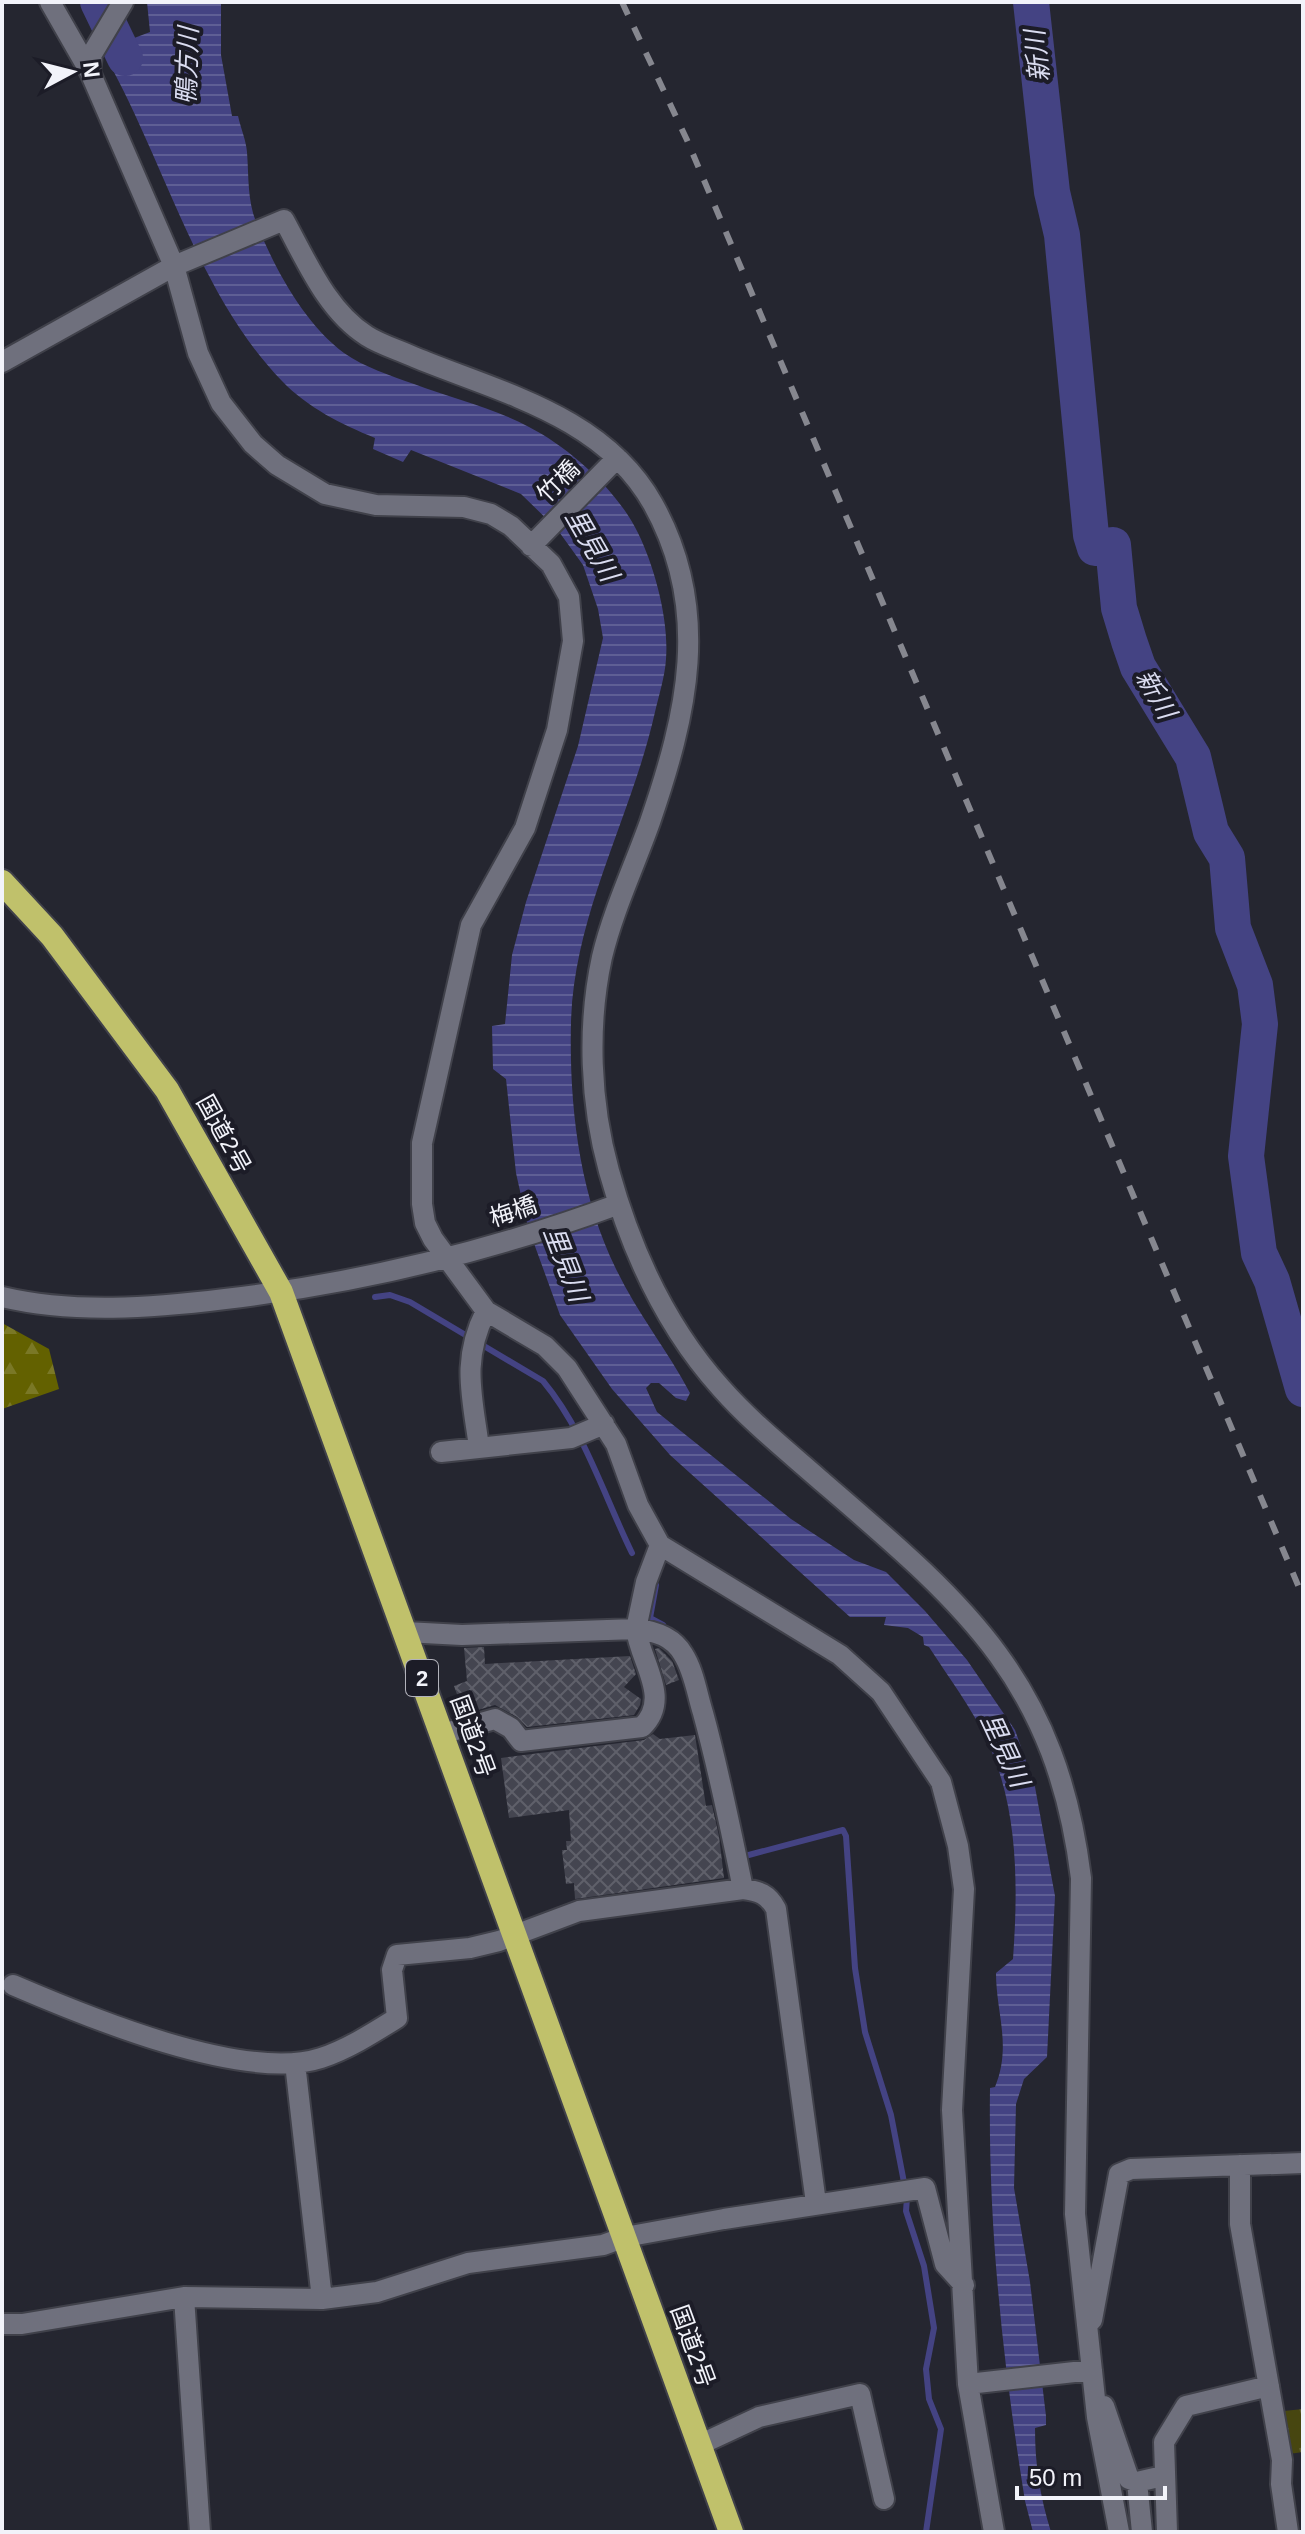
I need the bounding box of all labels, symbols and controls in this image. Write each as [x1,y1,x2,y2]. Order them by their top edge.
water label: 鴨方川 [171,24,203,106]
water label: 新川 [1019,26,1055,83]
north arrow [32,32,112,112]
text: N [78,60,105,79]
street label: 竹橋 [531,454,585,508]
water label: 里見川 [560,504,626,589]
water label: 新川 [1130,664,1183,727]
street label: 国道2号 [192,1090,256,1178]
street label: 梅橋 [486,1190,540,1232]
water label: 里見川 [538,1222,595,1309]
road number: 2 [406,1660,438,1696]
street label: 国道2号 [446,1691,500,1781]
water label: 里見川 [975,1708,1036,1794]
street label: 国道2号 [666,2301,720,2391]
scale bar [1017,2450,1165,2500]
text: 50 m [1029,2464,1082,2491]

